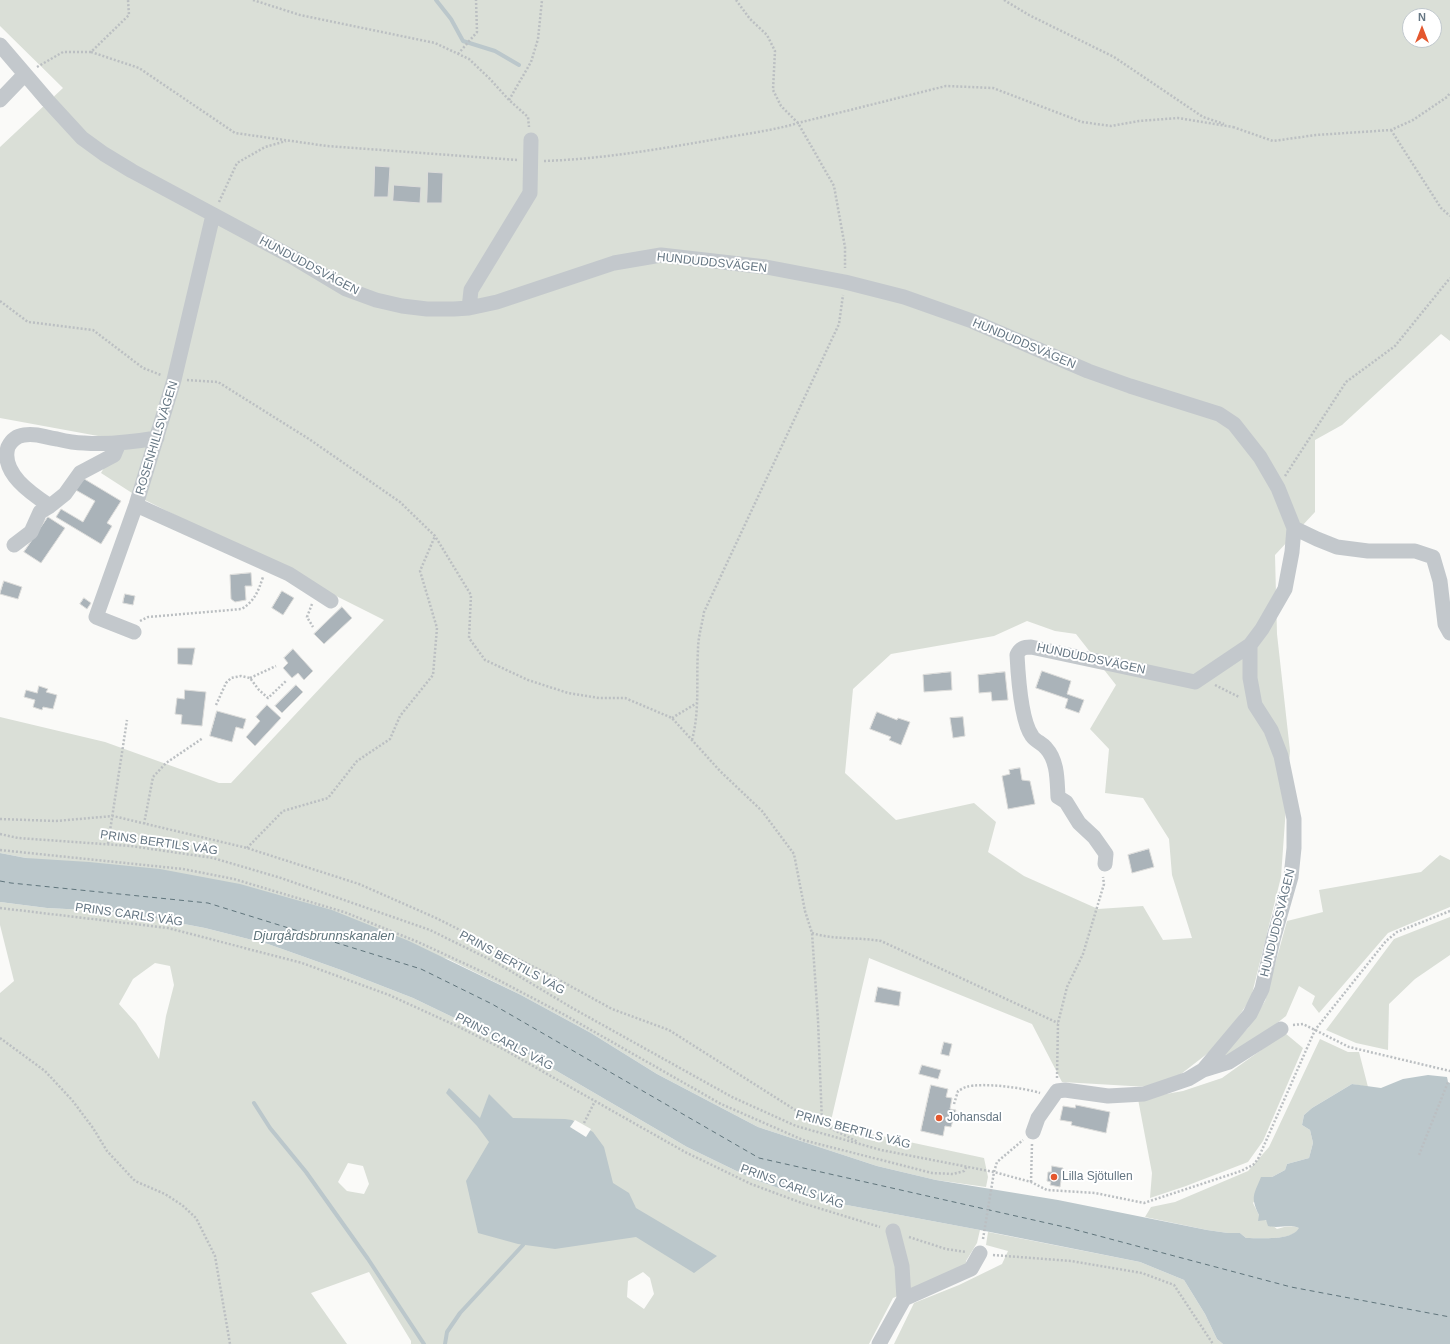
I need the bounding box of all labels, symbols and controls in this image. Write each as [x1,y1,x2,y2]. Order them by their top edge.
north arrow [1402,8,1442,48]
text: N [1418,11,1426,23]
street label: HUNDUDDSVÄGEN [257,234,361,298]
street label: HUNDUDDSVÄGEN [656,250,768,276]
street label: HUNDUDDSVÄGEN [970,316,1078,372]
street label: ROSENHILLSVÄGEN [133,379,181,497]
street label: HUNDUDDSVÄGEN [1035,640,1147,678]
street label: PRINS BERTILS VÄG [99,828,219,858]
street label: HUNDUDDSVÄGEN [1258,868,1298,978]
street label: PRINS CARLS VÄG [74,900,184,930]
water label: Djurgårdsbrunnskanalen [253,928,395,944]
street label: PRINS BERTILS VÄG [457,928,567,998]
street label: PRINS CARLS VÄG [453,1010,555,1074]
street label: PRINS BERTILS VÄG [794,1108,912,1152]
place label: Johansdal [947,1111,1002,1125]
marker: Johansdal [934,1113,944,1123]
street label: PRINS CARLS VÄG [738,1162,846,1212]
place label: Lilla Sjötullen [1062,1170,1133,1184]
marker: Lilla Sjötullen [1049,1172,1059,1182]

